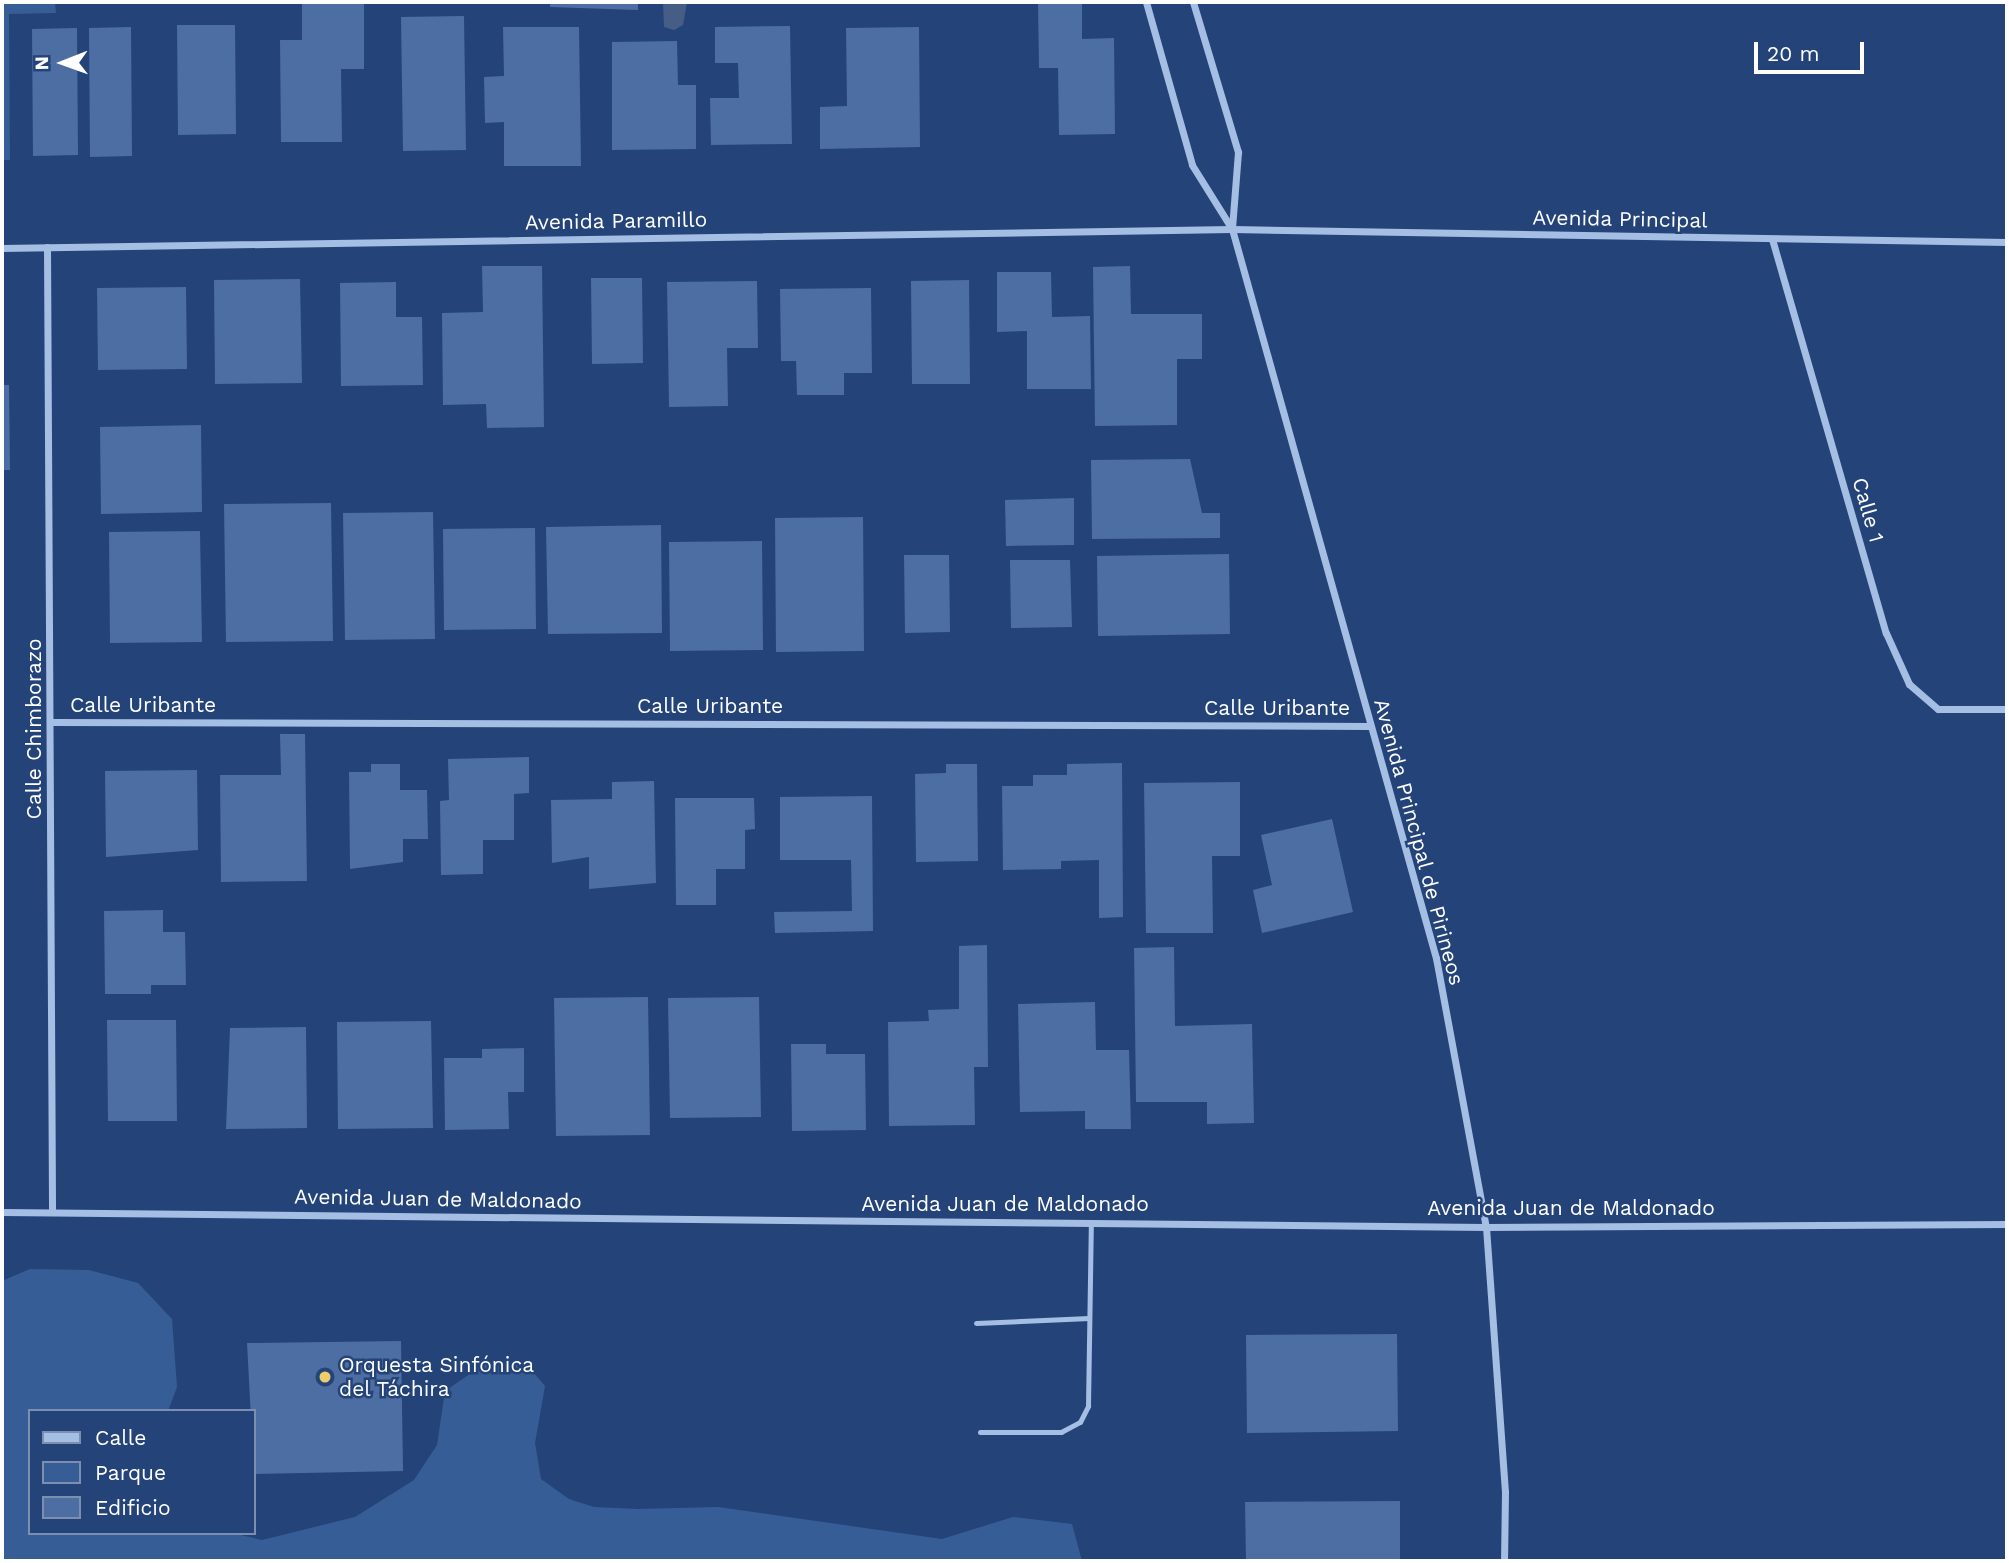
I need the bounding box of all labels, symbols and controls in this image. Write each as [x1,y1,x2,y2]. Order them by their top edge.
north arrow [28,28,98,98]
scale bar [1757,28,1867,72]
text: 20 m [1767,41,1819,66]
text: N [30,56,53,71]
street label: Avenida Principal [1532,205,1708,233]
street label: Avenida Paramillo [524,207,708,235]
street label: Calle 1 [1847,475,1889,545]
street label: Calle Chimborazo [21,639,47,819]
street label: Calle Uribante [70,692,216,718]
street label: Calle Uribante [637,693,783,719]
street label: Calle Uribante [1204,695,1350,721]
street label: Avenida Principal de Pirineos [1368,695,1470,989]
street label: Avenida Juan de Maldonado [293,1184,583,1214]
street label: Avenida Juan de Maldonado [861,1191,1149,1217]
street label: Avenida Juan de Maldonado [1427,1195,1715,1221]
place label: Orquesta Sinfónica del Táchira [339,1352,535,1402]
marker: Orquesta Sinfónica del Táchira [317,1369,333,1385]
legend [28,1409,256,1535]
text: Calle [95,1425,146,1450]
text: Parque [95,1460,166,1485]
text: Edificio [95,1495,171,1520]

